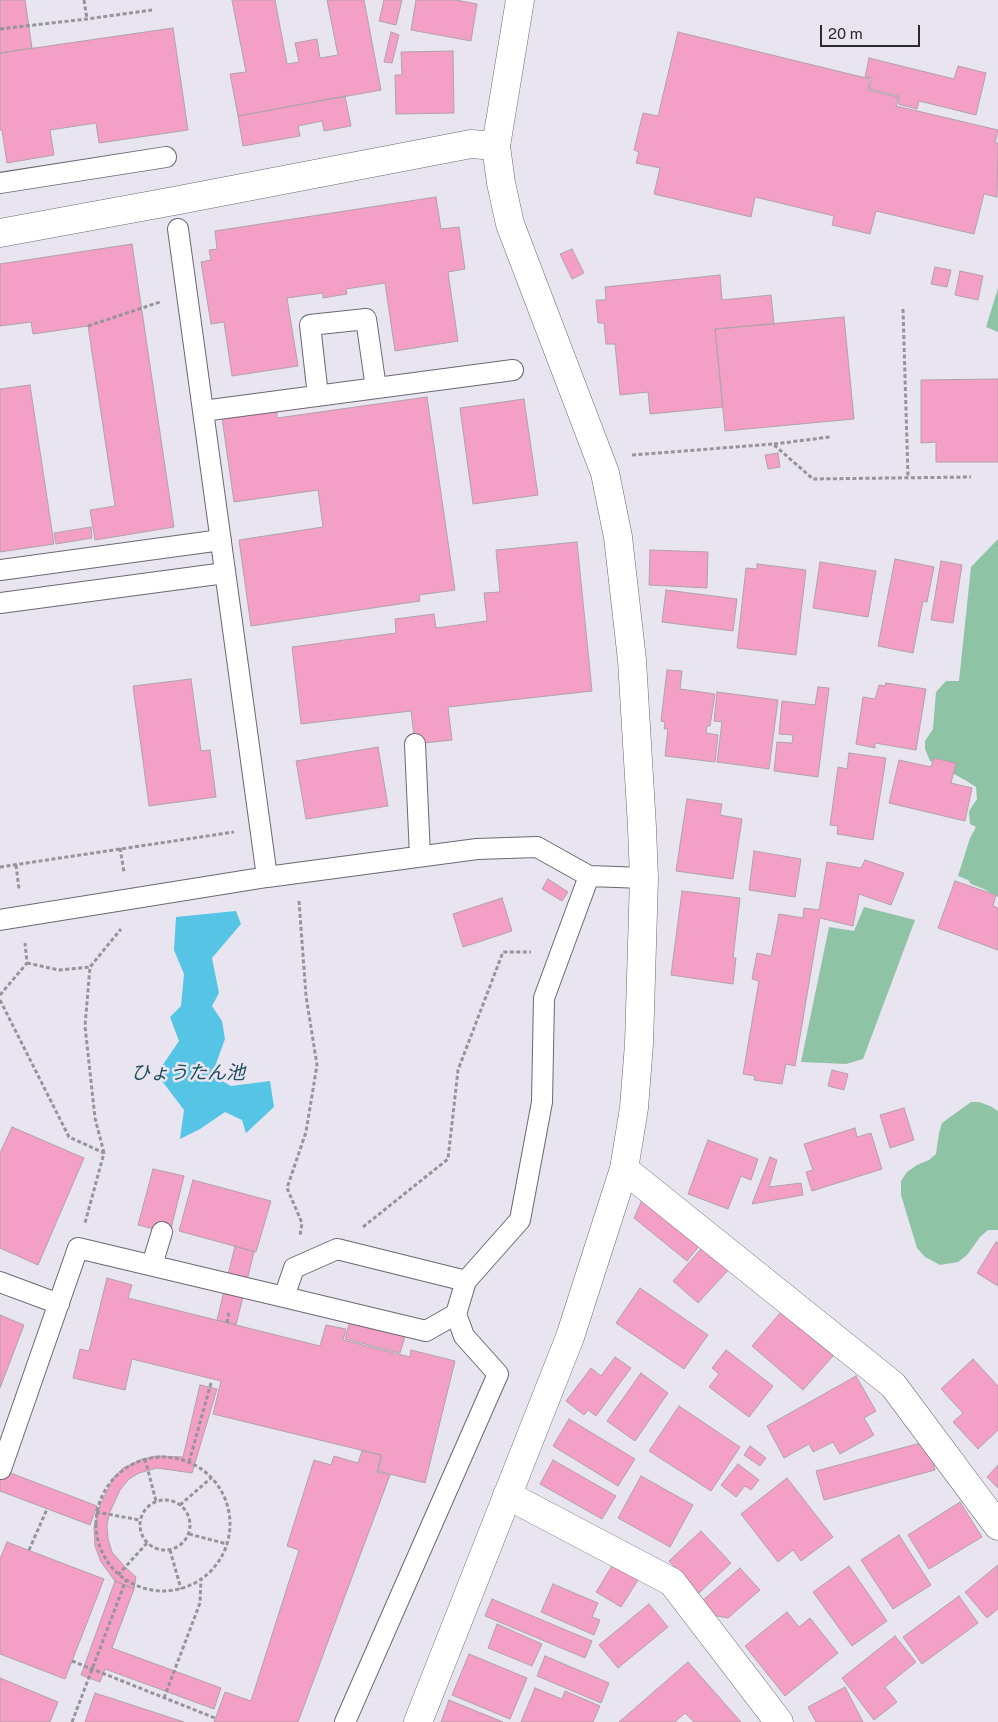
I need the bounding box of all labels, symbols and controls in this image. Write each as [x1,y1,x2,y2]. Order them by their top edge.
scale bar [823,15,923,47]
text: 20 m [828,25,863,42]
water label: ひょうたん池 [131,1062,245,1084]

